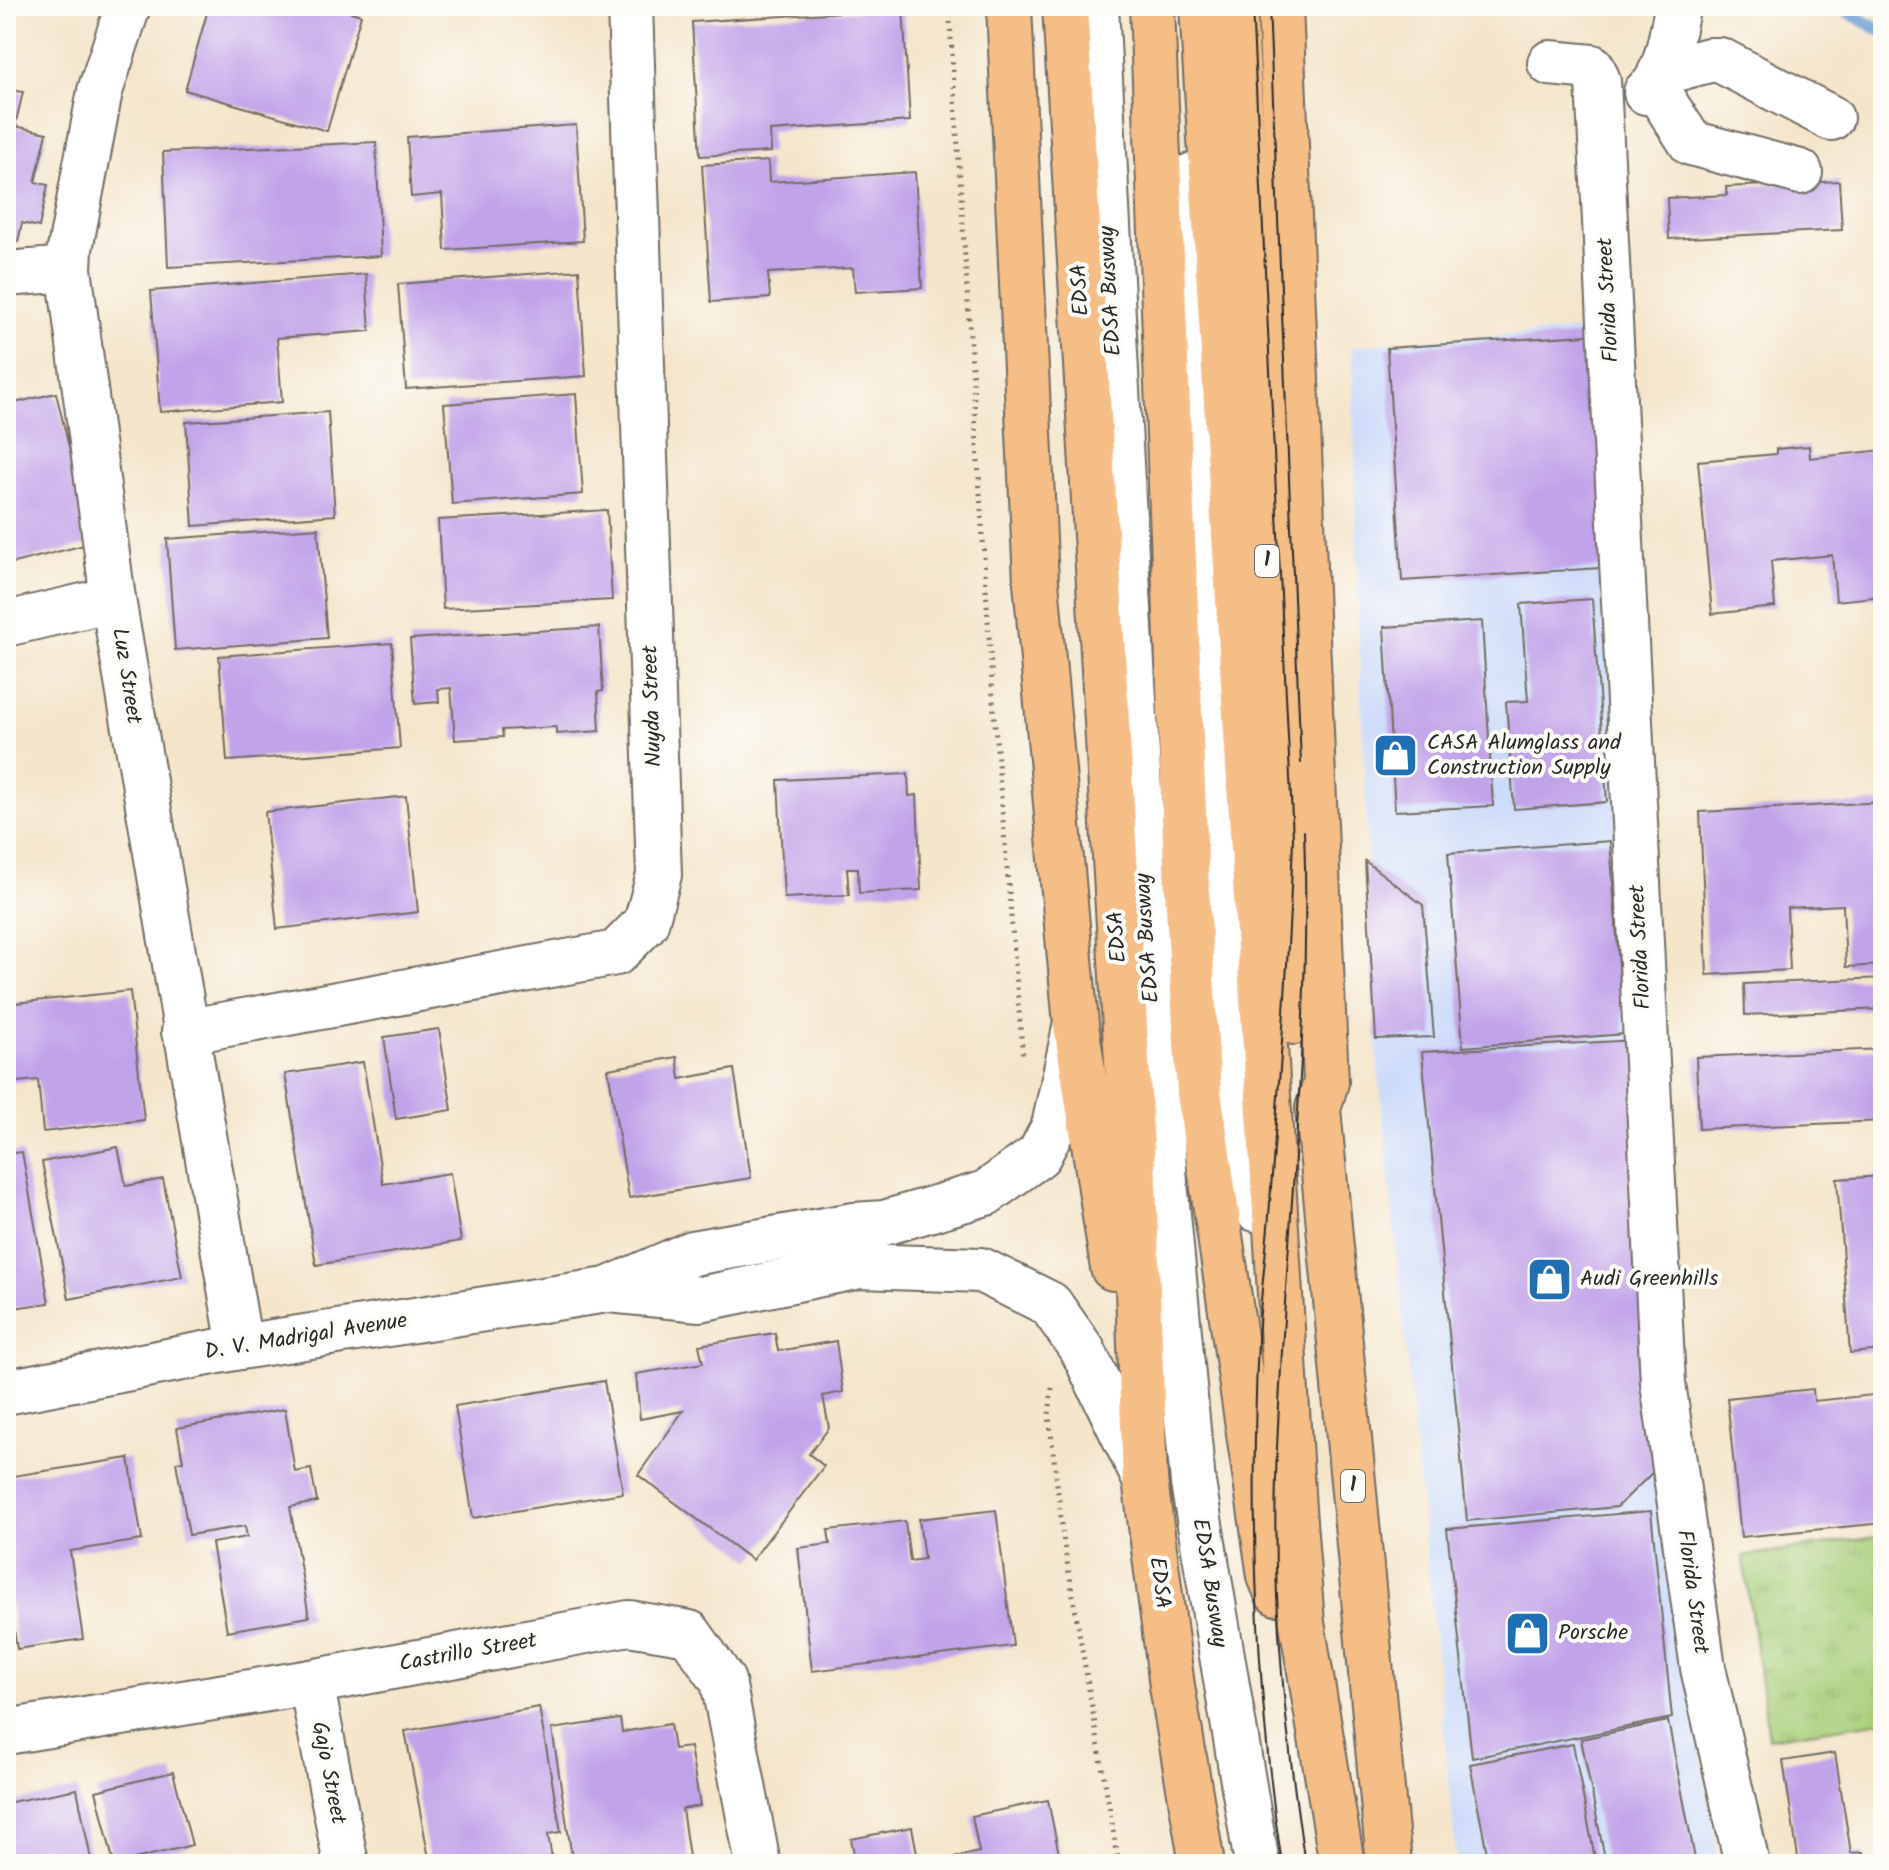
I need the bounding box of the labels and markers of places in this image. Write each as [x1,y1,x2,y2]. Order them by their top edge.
place label: CASA Alumglass and Construction Supply [1427,726,1622,786]
shop icon: CASA Alumglass and Construction Supply [1372,732,1420,780]
shop icon: Audi Greenhills [1525,1255,1573,1303]
place label: Audi Greenhills [1580,1262,1719,1297]
shop icon: Porsche [1503,1609,1551,1657]
place label: Porsche [1558,1616,1628,1651]

